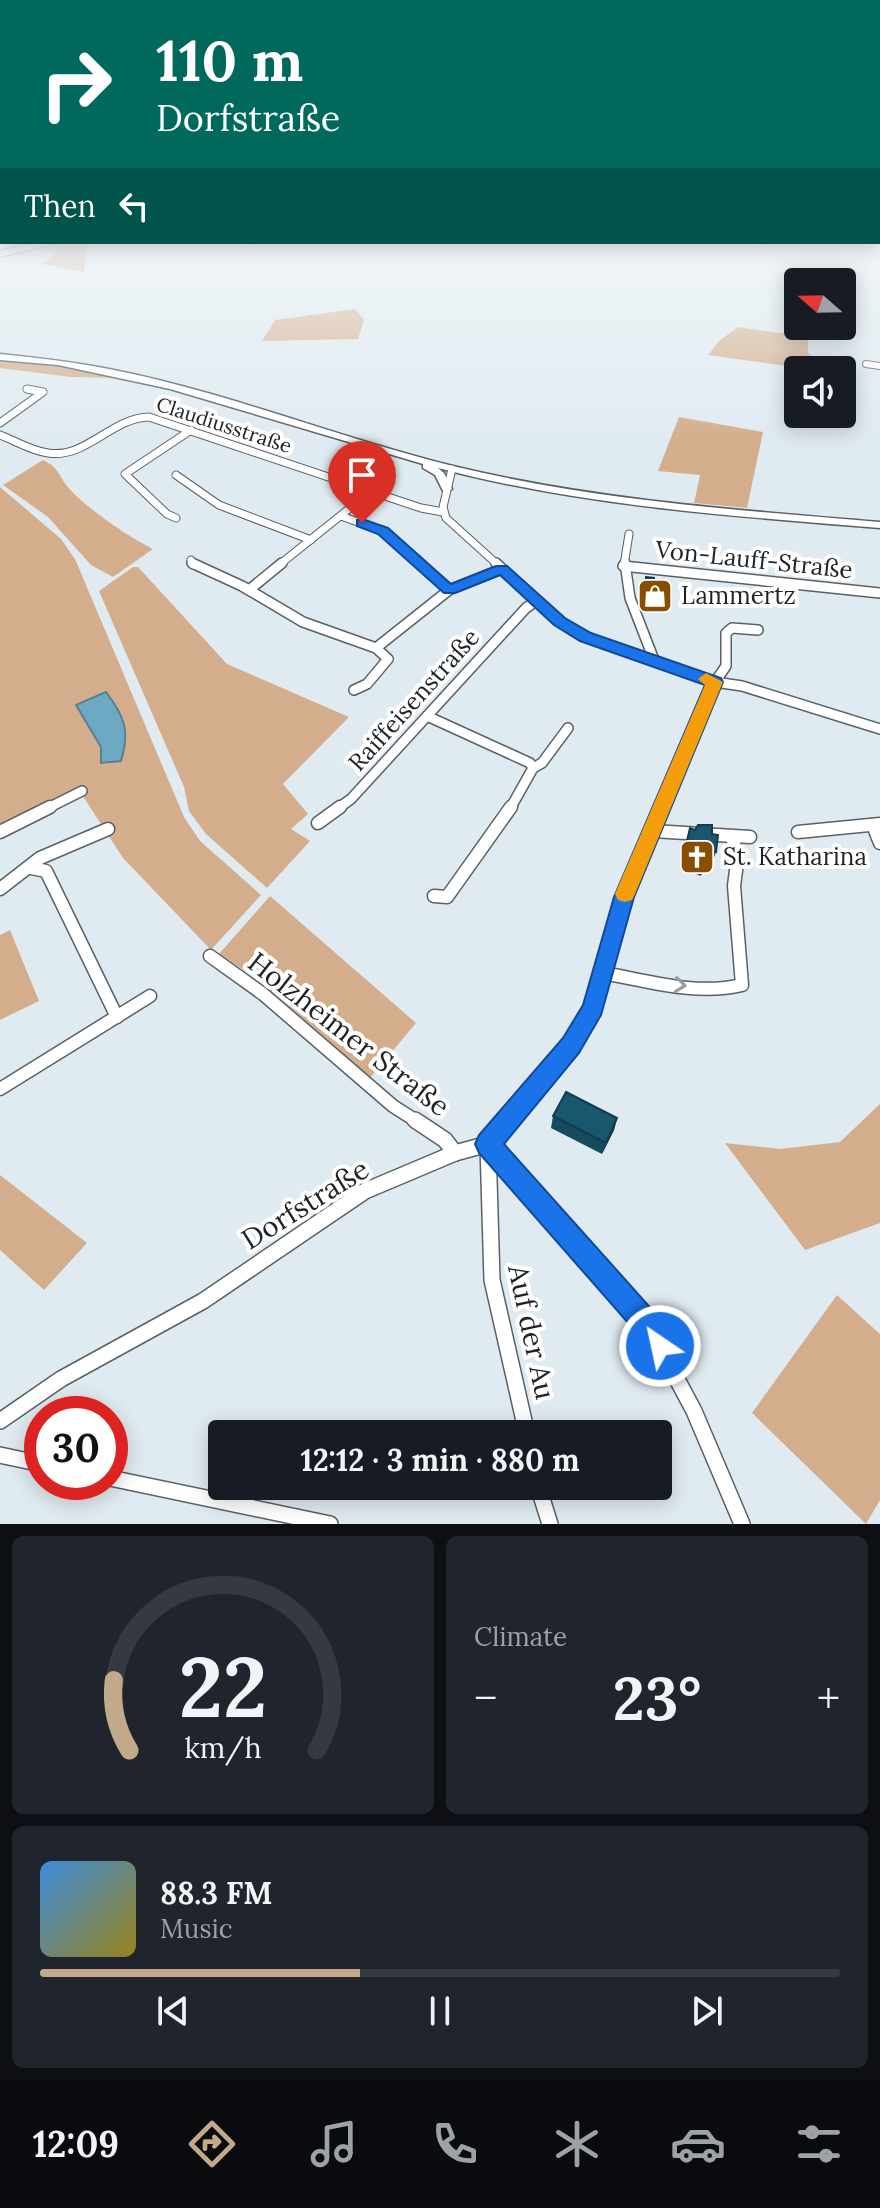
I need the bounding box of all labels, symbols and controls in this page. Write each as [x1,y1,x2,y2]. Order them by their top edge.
text: 110 m [156,25,303,96]
icon: right [24,32,128,136]
text: Dorfstraße [156,95,340,141]
icon: left [112,184,156,228]
text: Then [24,187,96,225]
north arrow [784,268,856,340]
map controls [784,268,856,428]
button: sound [784,356,856,428]
street label: Claudiusstraße [153,391,295,458]
pin [328,441,396,523]
icon: arrive [340,453,384,497]
street label: Von-Lauff-Straße [653,534,854,585]
shop icon: Lammertz [636,577,674,615]
place label: Lammertz [681,580,796,611]
street label: Raiffeisenstraße [341,622,486,777]
church icon: St. Katharina [678,838,716,876]
place label: St. Katharina [723,841,867,872]
street label: Holzheimer Straße [241,944,457,1124]
one-way arrow [674,977,687,994]
street label: Dorfstraße [235,1151,375,1257]
street label: Auf der Au [500,1260,564,1403]
position arrow [618,1304,702,1388]
speed limit sign: 30 [24,1396,128,1500]
text: 12:12 · 3 min · 880 m [300,1441,580,1479]
text: Climate [474,1620,567,1653]
text: 22 [179,1633,267,1740]
text: 23° [613,1660,701,1736]
text: − [474,1670,497,1726]
text: + [817,1670,840,1726]
text: km/h [184,1729,262,1766]
text: 88.3 FM [160,1874,272,1912]
text: Music [160,1912,233,1945]
icon: previous [151,1989,195,2033]
icon: pause [418,1989,462,2033]
icon: next [685,1989,729,2033]
icon: directions [184,2116,240,2172]
icon: music [306,2116,362,2172]
icon: phone [427,2116,483,2172]
icon: climate [549,2116,605,2172]
icon: car [670,2116,726,2172]
icon: filters [791,2116,847,2172]
text: 12:09 [33,2121,119,2167]

